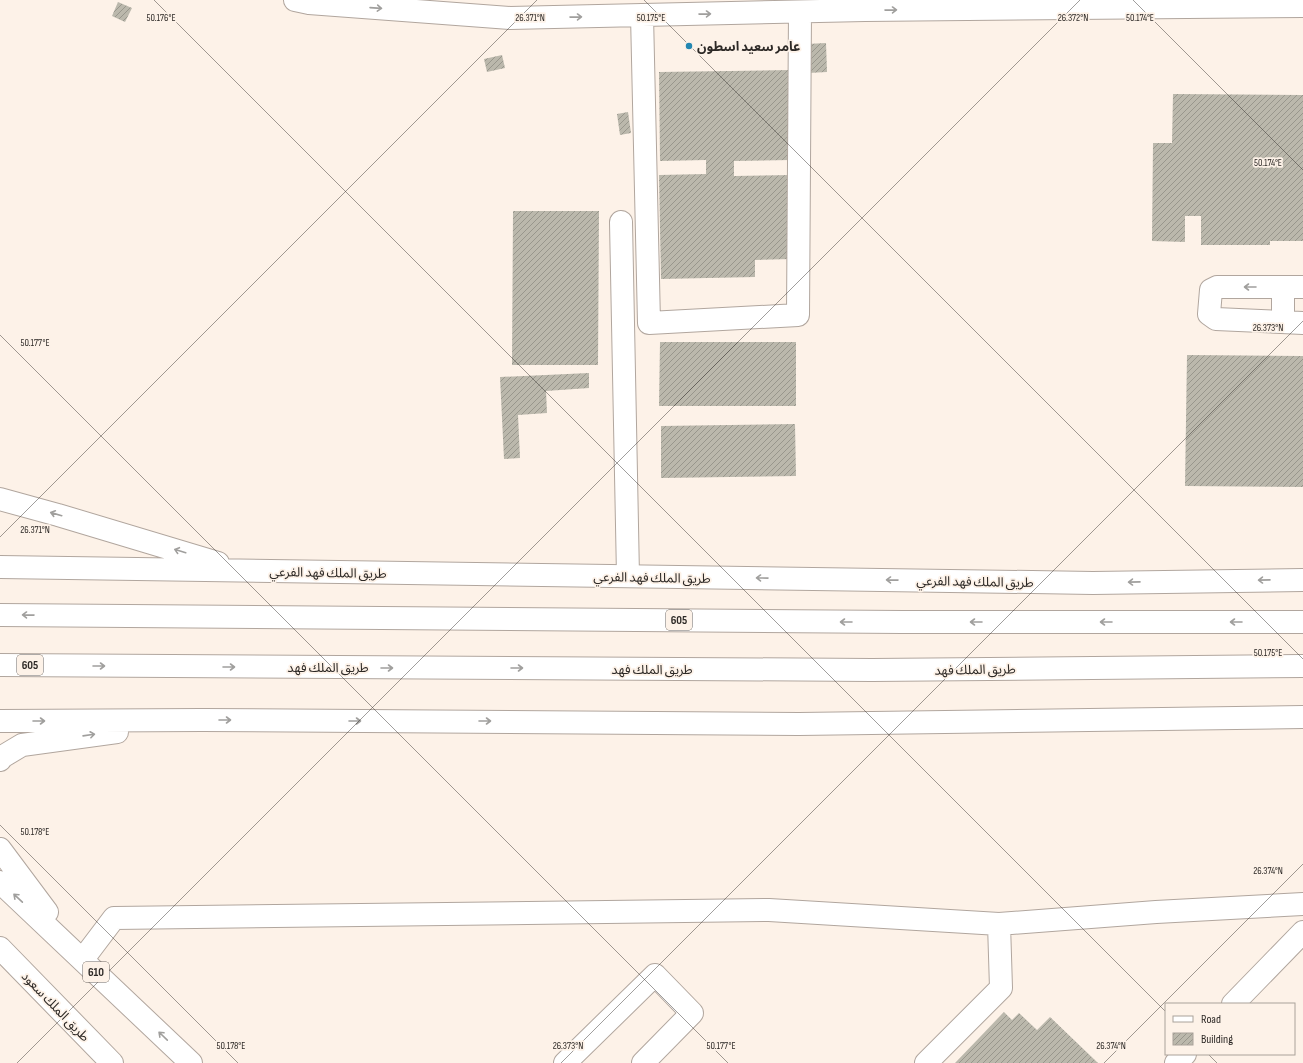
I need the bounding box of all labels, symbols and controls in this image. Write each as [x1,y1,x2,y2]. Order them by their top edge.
one-way arrow [369,4,382,11]
one-way arrow [884,6,897,14]
one-way arrow [698,10,711,18]
text: 50.176°E [146,12,176,24]
text: 26.371°N [515,12,545,24]
text: 50.175°E [637,12,665,24]
text: 26.372°N [1058,12,1088,24]
text: 50.174°E [1126,12,1154,24]
one-way arrow [569,13,582,20]
place label: عامر سعيد اسطون [697,39,800,55]
marker: عامر سعيد اسطون [684,41,694,51]
text: 50.174°E [1254,157,1282,169]
one-way arrow [1244,283,1257,291]
text: 26.373°N [1253,322,1283,334]
text: 50.177°E [20,337,50,349]
one-way arrow [49,510,62,517]
text: 26.371°N [20,524,50,536]
one-way arrow [174,547,187,554]
street label: طريق الملك فهد الفرعي [269,564,387,584]
street label: طريق الملك فهد الفرعي [593,569,711,589]
street label: طريق الملك فهد الفرعي [916,573,1034,593]
one-way arrow [756,574,769,582]
one-way arrow [886,576,899,584]
one-way arrow [1258,577,1271,584]
one-way arrow [1128,579,1141,586]
road number: 605 [666,610,692,630]
one-way arrow [22,611,35,619]
one-way arrow [840,618,853,626]
one-way arrow [970,618,983,626]
one-way arrow [1100,618,1113,626]
one-way arrow [1230,618,1243,626]
text: 50.175°E [1254,647,1282,659]
road number: 605 [17,655,43,675]
street label: طريق الملك فهد [287,660,369,676]
street label: طريق الملك فهد [934,661,1016,679]
one-way arrow [92,662,105,670]
street label: طريق الملك فهد [611,662,693,678]
one-way arrow [222,663,235,671]
one-way arrow [380,664,393,672]
one-way arrow [510,664,523,672]
one-way arrow [218,716,231,724]
one-way arrow [32,717,45,725]
one-way arrow [348,717,361,725]
one-way arrow [478,718,491,725]
one-way arrow [82,731,95,739]
text: 50.178°E [21,826,49,838]
text: 26.374°N [1253,865,1283,877]
one-way arrow [13,894,23,903]
road number: 610 [83,962,109,982]
street label: طريق الملك سعود [18,968,93,1045]
legend [1165,1003,1295,1055]
text: Road [1201,1012,1221,1027]
one-way arrow [158,1031,168,1041]
text: Building [1201,1032,1233,1047]
text: 50.178°E [217,1040,245,1052]
text: 26.373°N [553,1040,583,1052]
text: 50.177°E [706,1040,736,1052]
text: 26.374°N [1096,1040,1126,1052]

